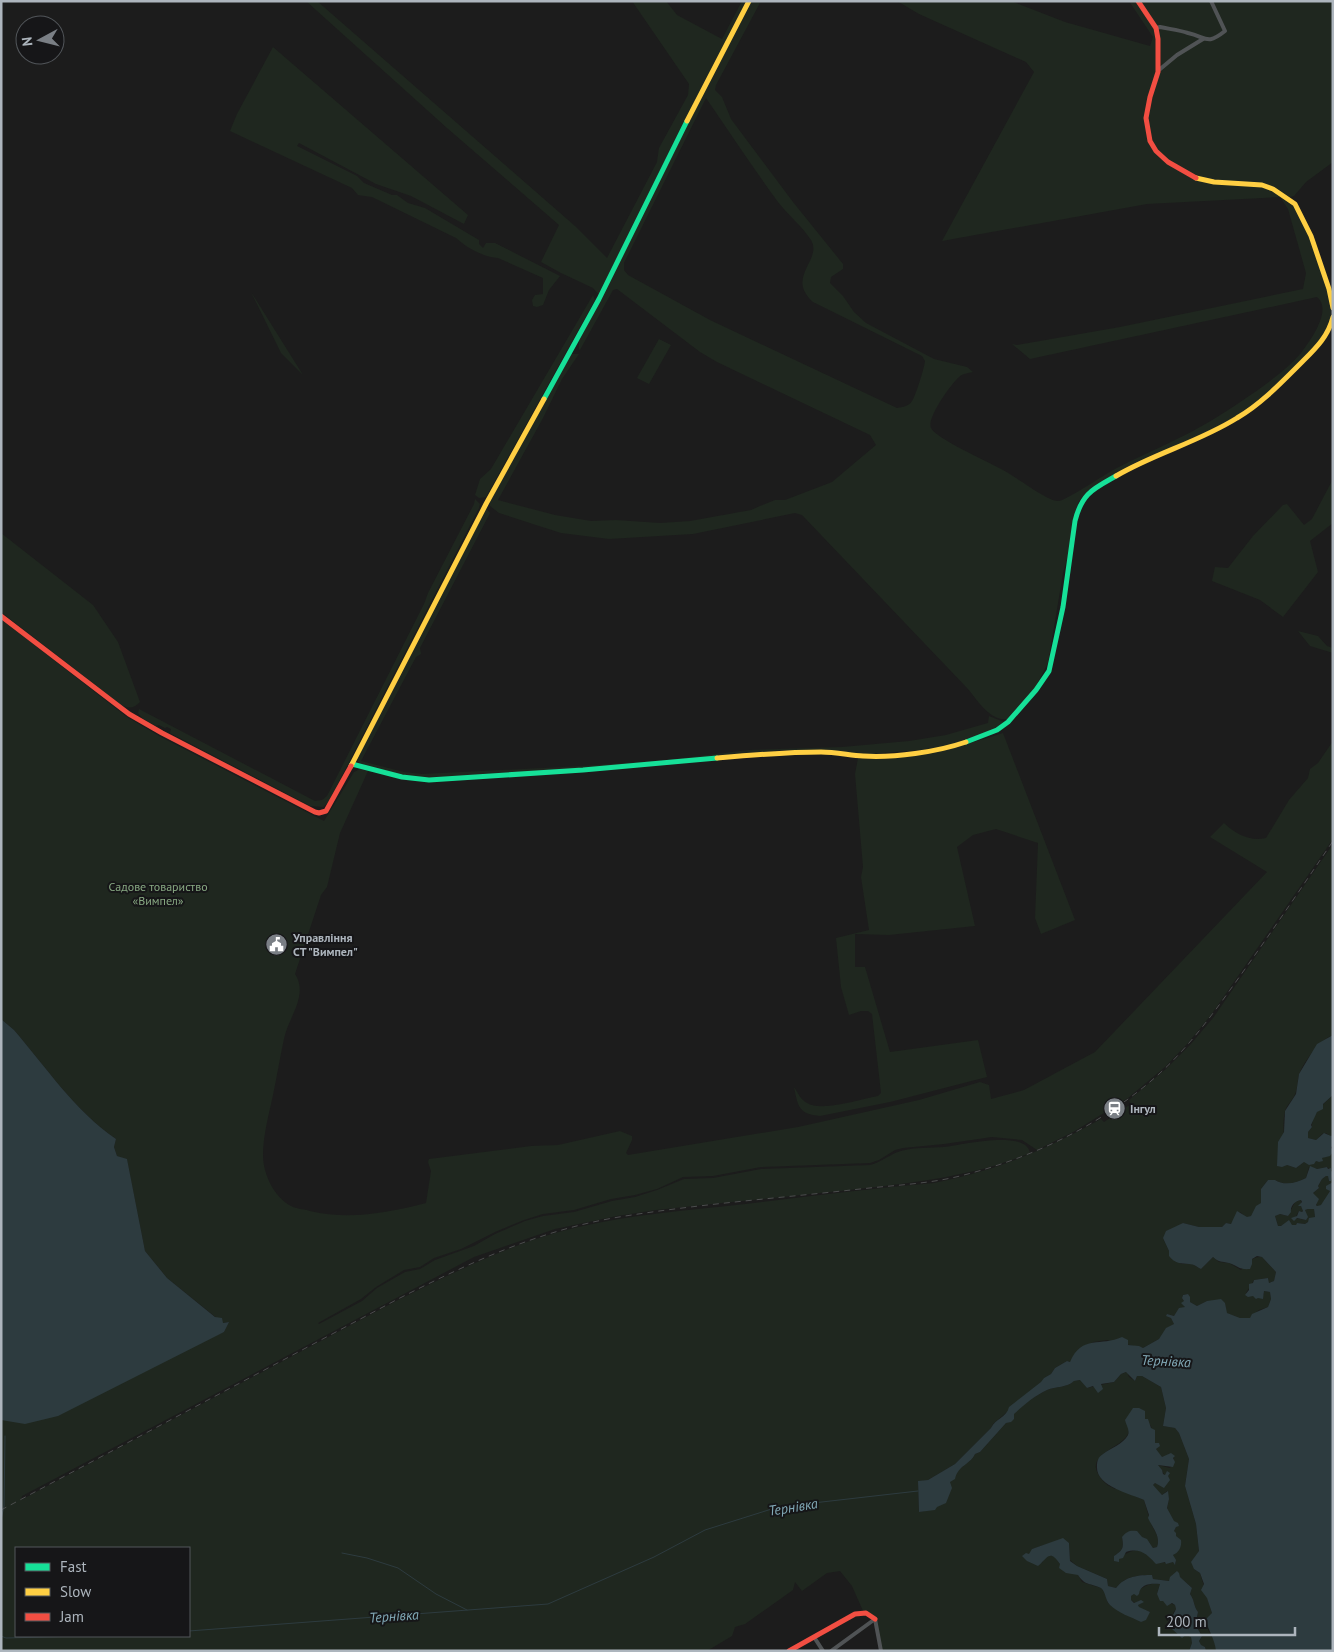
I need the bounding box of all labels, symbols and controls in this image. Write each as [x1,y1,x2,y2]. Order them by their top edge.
north arrow [15,15,65,65]
text: N [18,36,37,47]
park label: Садове товариство «Вимпел» [108,879,208,908]
place label: Управління СТ "Вимпел" [292,930,358,959]
public building icon: Управління СТ "Вимпел" [265,932,289,956]
station icon: Інгул [1102,1096,1126,1120]
place label: Інгул [1130,1101,1156,1116]
water label: Тернівка [1141,1351,1191,1371]
water label: Тернівка [767,1494,819,1520]
legend [15,1547,190,1637]
text: Fast [60,1557,87,1576]
text: Slow [60,1582,91,1601]
scale bar [1159,1604,1295,1636]
water label: Тернівка [369,1605,420,1627]
text: Jam [59,1607,84,1626]
text: 200 m [1166,1612,1207,1631]

